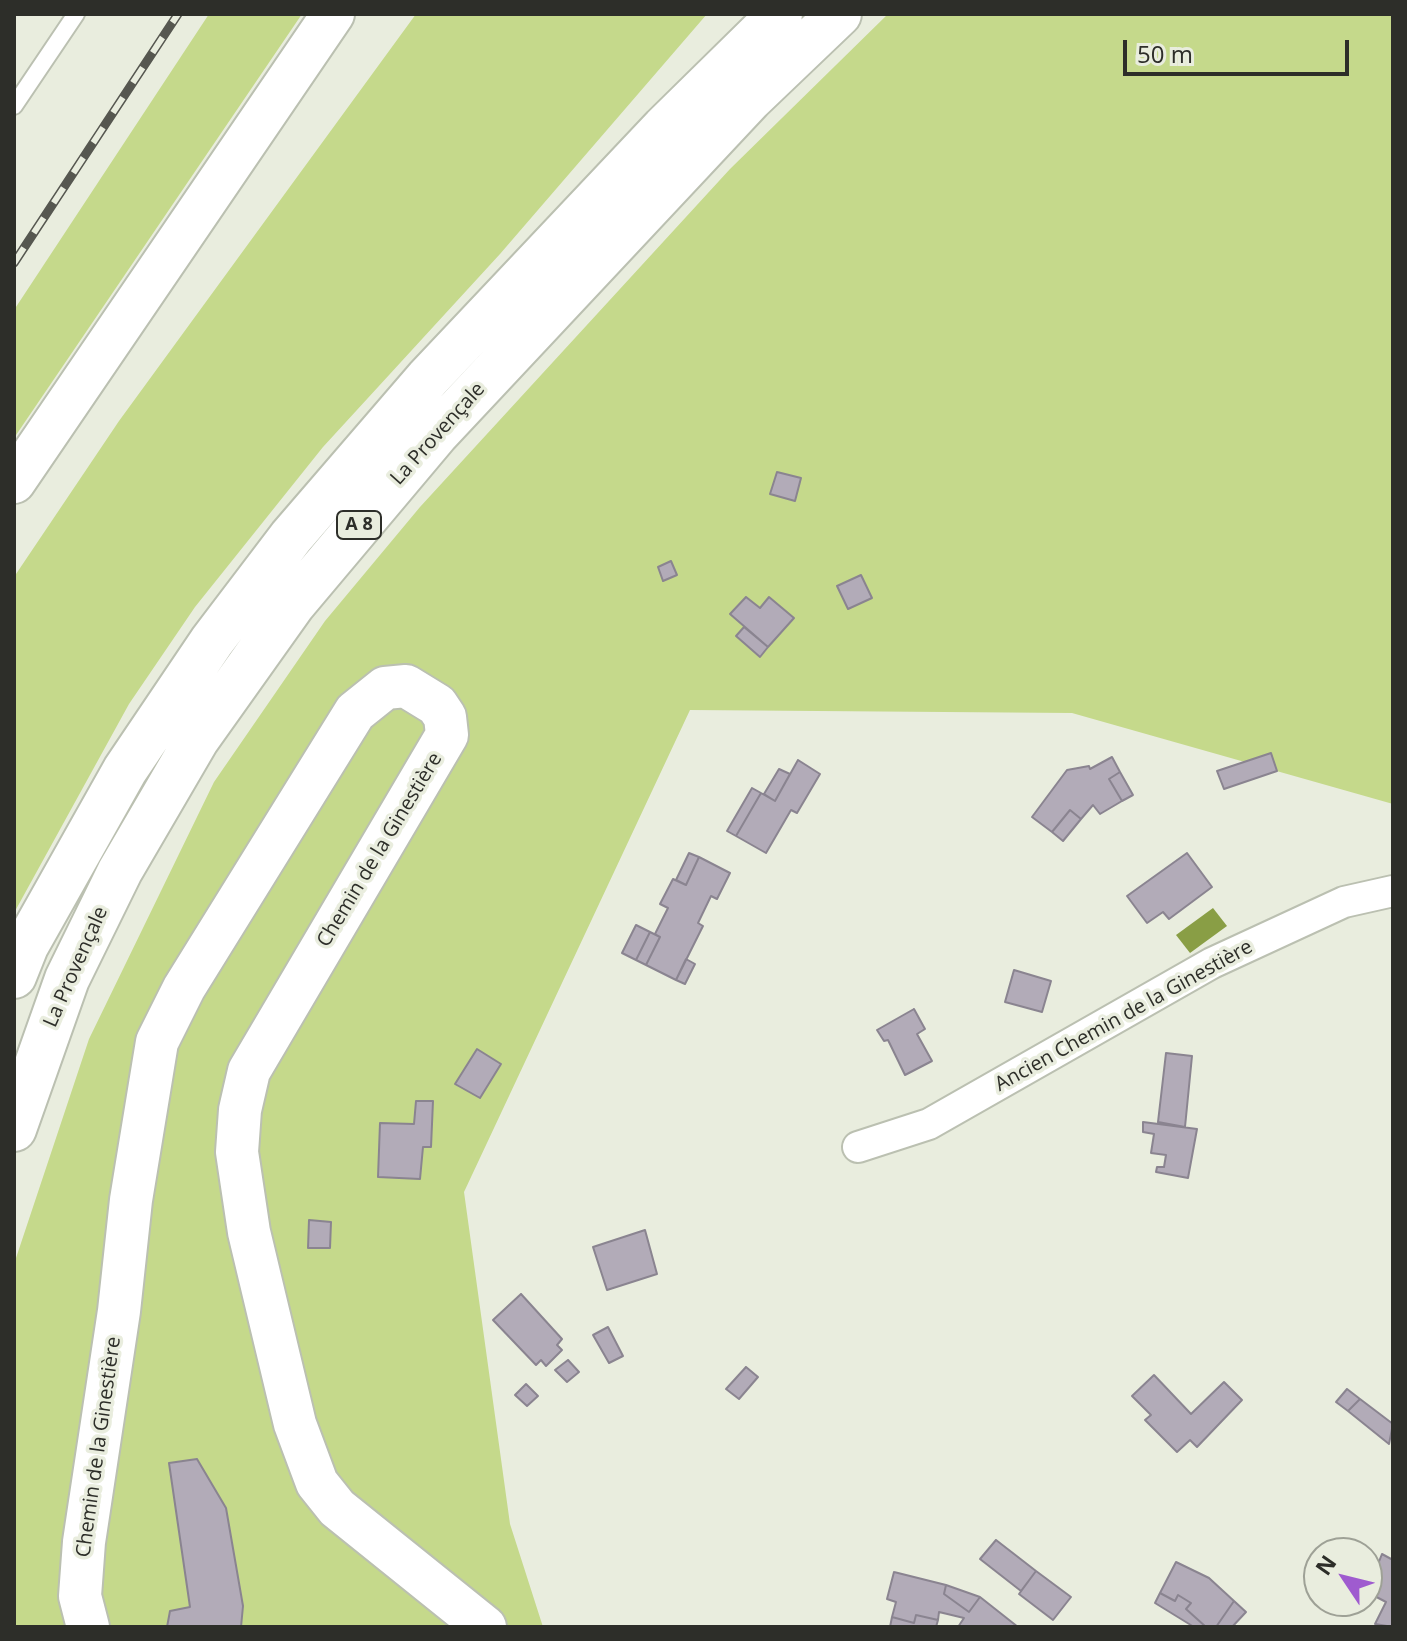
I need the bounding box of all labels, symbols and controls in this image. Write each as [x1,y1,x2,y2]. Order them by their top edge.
scale bar [1127,24,1353,74]
text: 50 m [1137,37,1193,70]
street label: La Provençale [386,378,490,490]
road number: A 8 [337,511,381,539]
street label: Chemin de la Ginestière [312,748,448,952]
street label: La Provençale [39,903,113,1031]
street label: Ancien Chemin de la Ginestière [991,935,1257,1097]
street label: Chemin de la Ginestière [72,1335,126,1559]
north arrow [1303,1537,1383,1617]
text: N [1308,1548,1342,1580]

